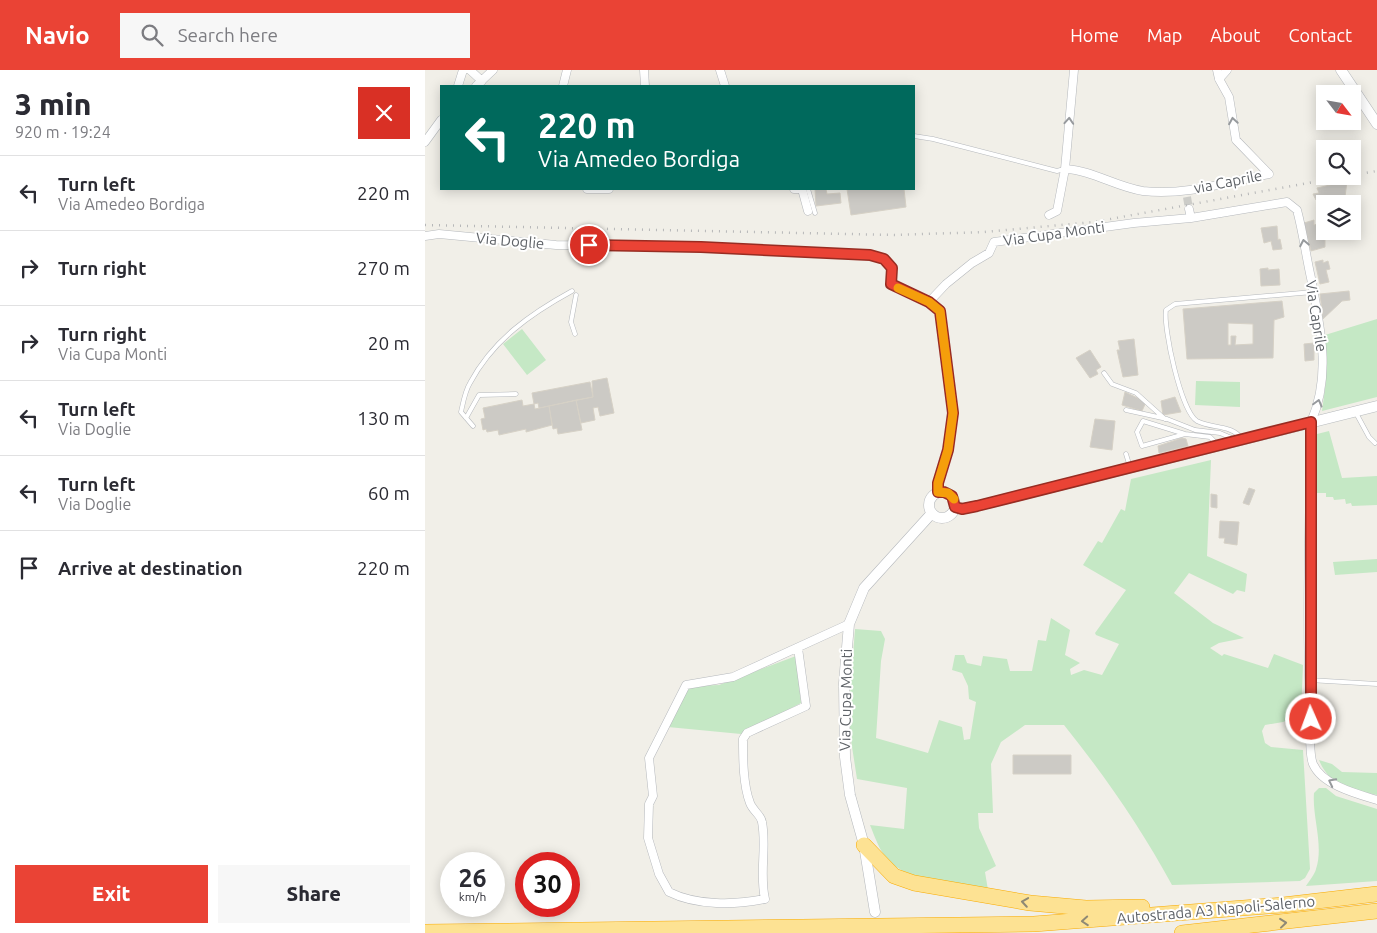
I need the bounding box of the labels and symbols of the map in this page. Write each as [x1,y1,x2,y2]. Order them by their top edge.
north arrow [1316,85,1361,130]
one-way arrow [1063,116,1074,124]
one-way arrow [1229,117,1239,125]
street label: via Caprile [1192,167,1264,196]
street label: Via Cupa Monti [1002,218,1106,249]
pin [568,224,610,266]
street label: Via Doglie [475,229,545,252]
one-way arrow [1299,238,1310,247]
street label: Via Caprile [1302,279,1331,353]
one-way arrow [1312,398,1323,407]
street label: Via Cupa Monti [836,649,855,751]
position arrow [1284,692,1336,744]
one-way arrow [1328,778,1337,788]
speed limit sign: 30 [515,852,580,917]
street label: Autostrada A3 Napoli-Salerno [1116,892,1316,927]
one-way arrow [1020,897,1029,907]
one-way arrow [1080,915,1088,926]
one-way arrow [1279,918,1287,929]

